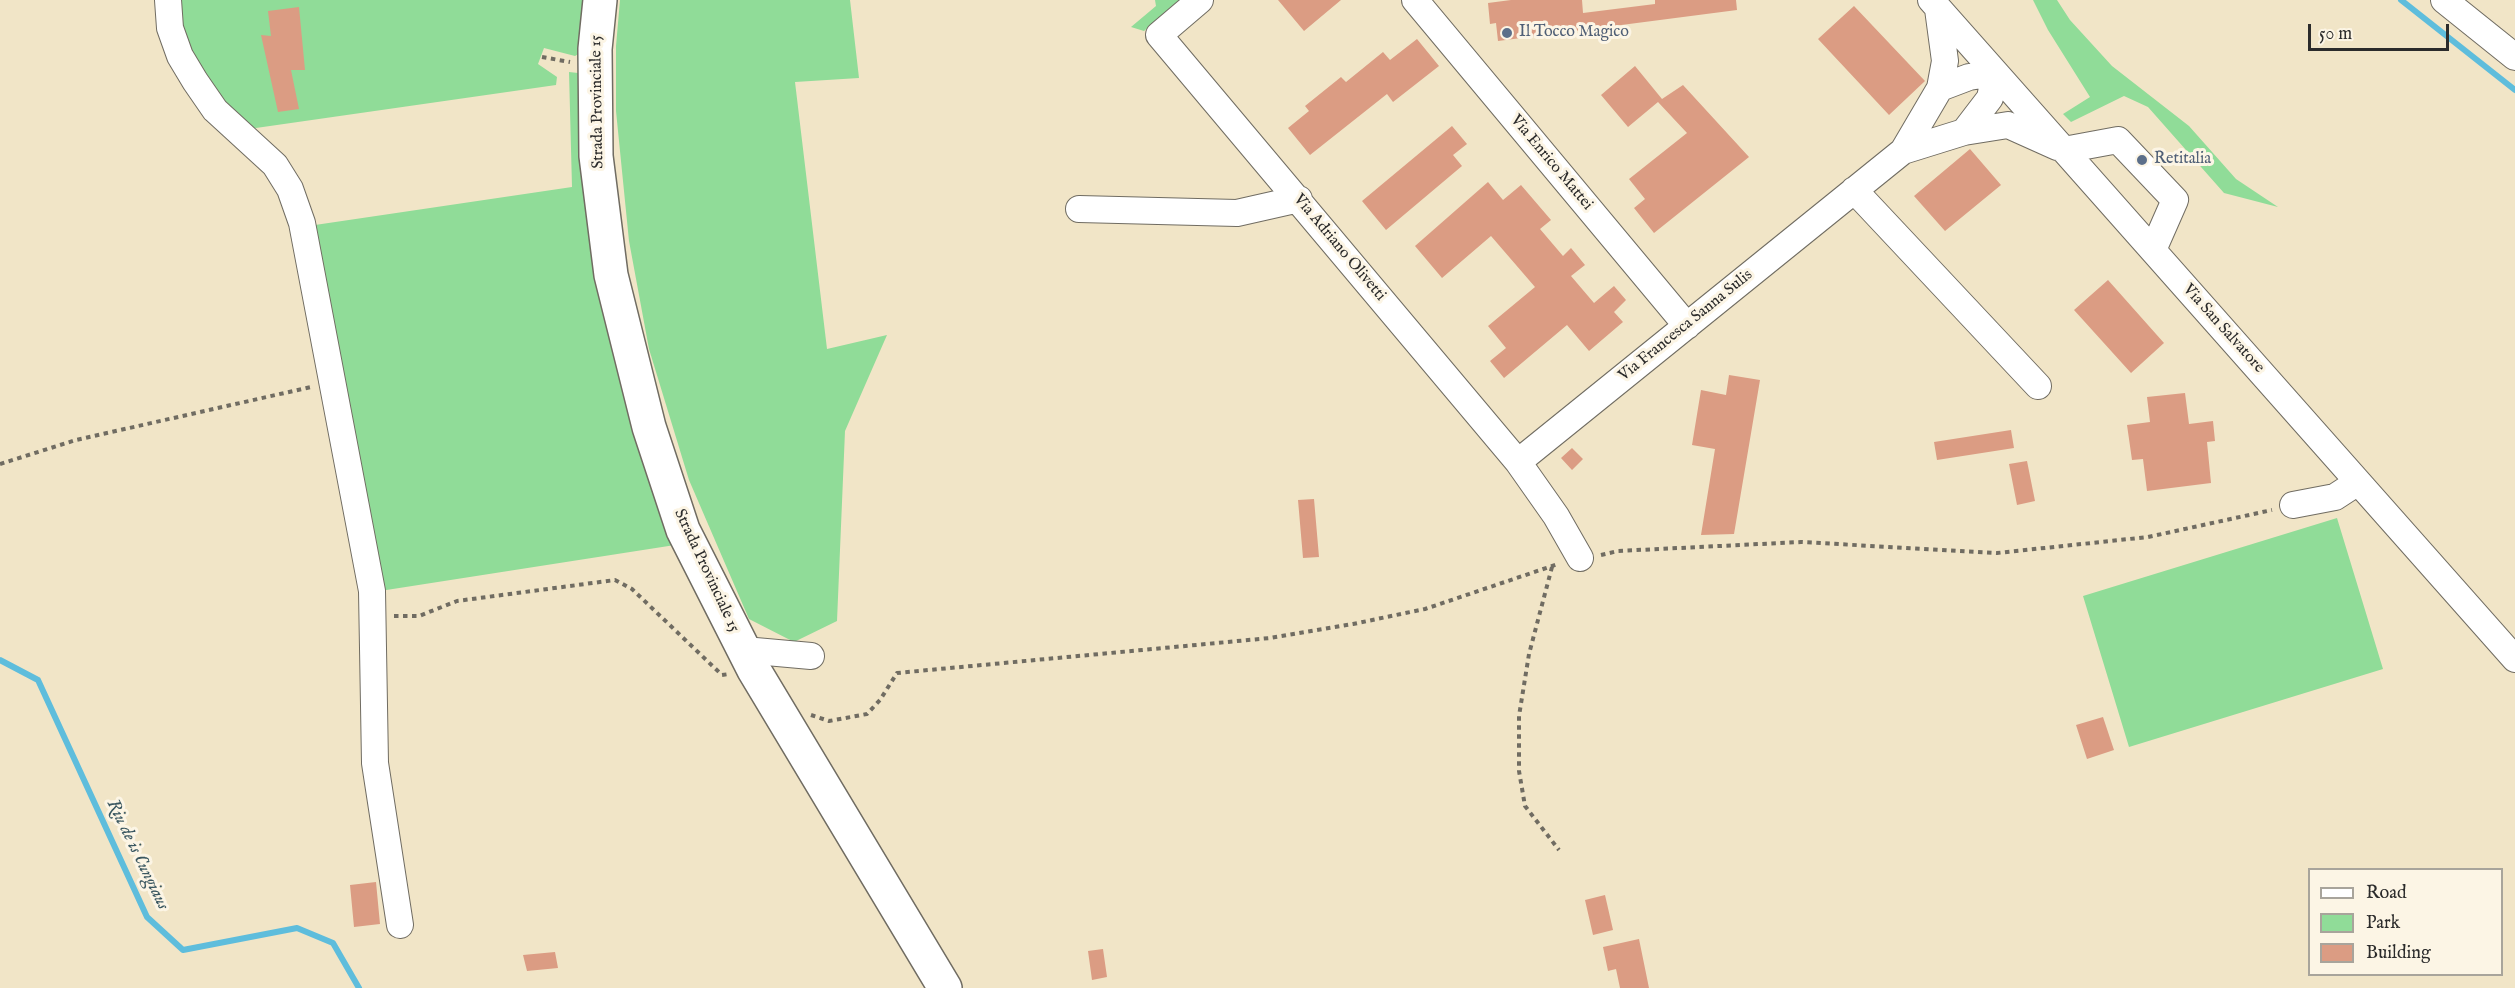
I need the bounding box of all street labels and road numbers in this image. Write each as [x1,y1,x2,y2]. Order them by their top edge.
street label: Strada Provinciale 15 [587,35,609,169]
street label: Via Enrico Mattei [1506,111,1596,215]
street label: Via Adriano Olivetti [1289,191,1389,305]
street label: Via Francesca Sanna Sulis [1615,266,1757,386]
street label: Via San Salvatore [2178,281,2268,377]
street label: Strada Provinciale 15 [669,506,743,636]

